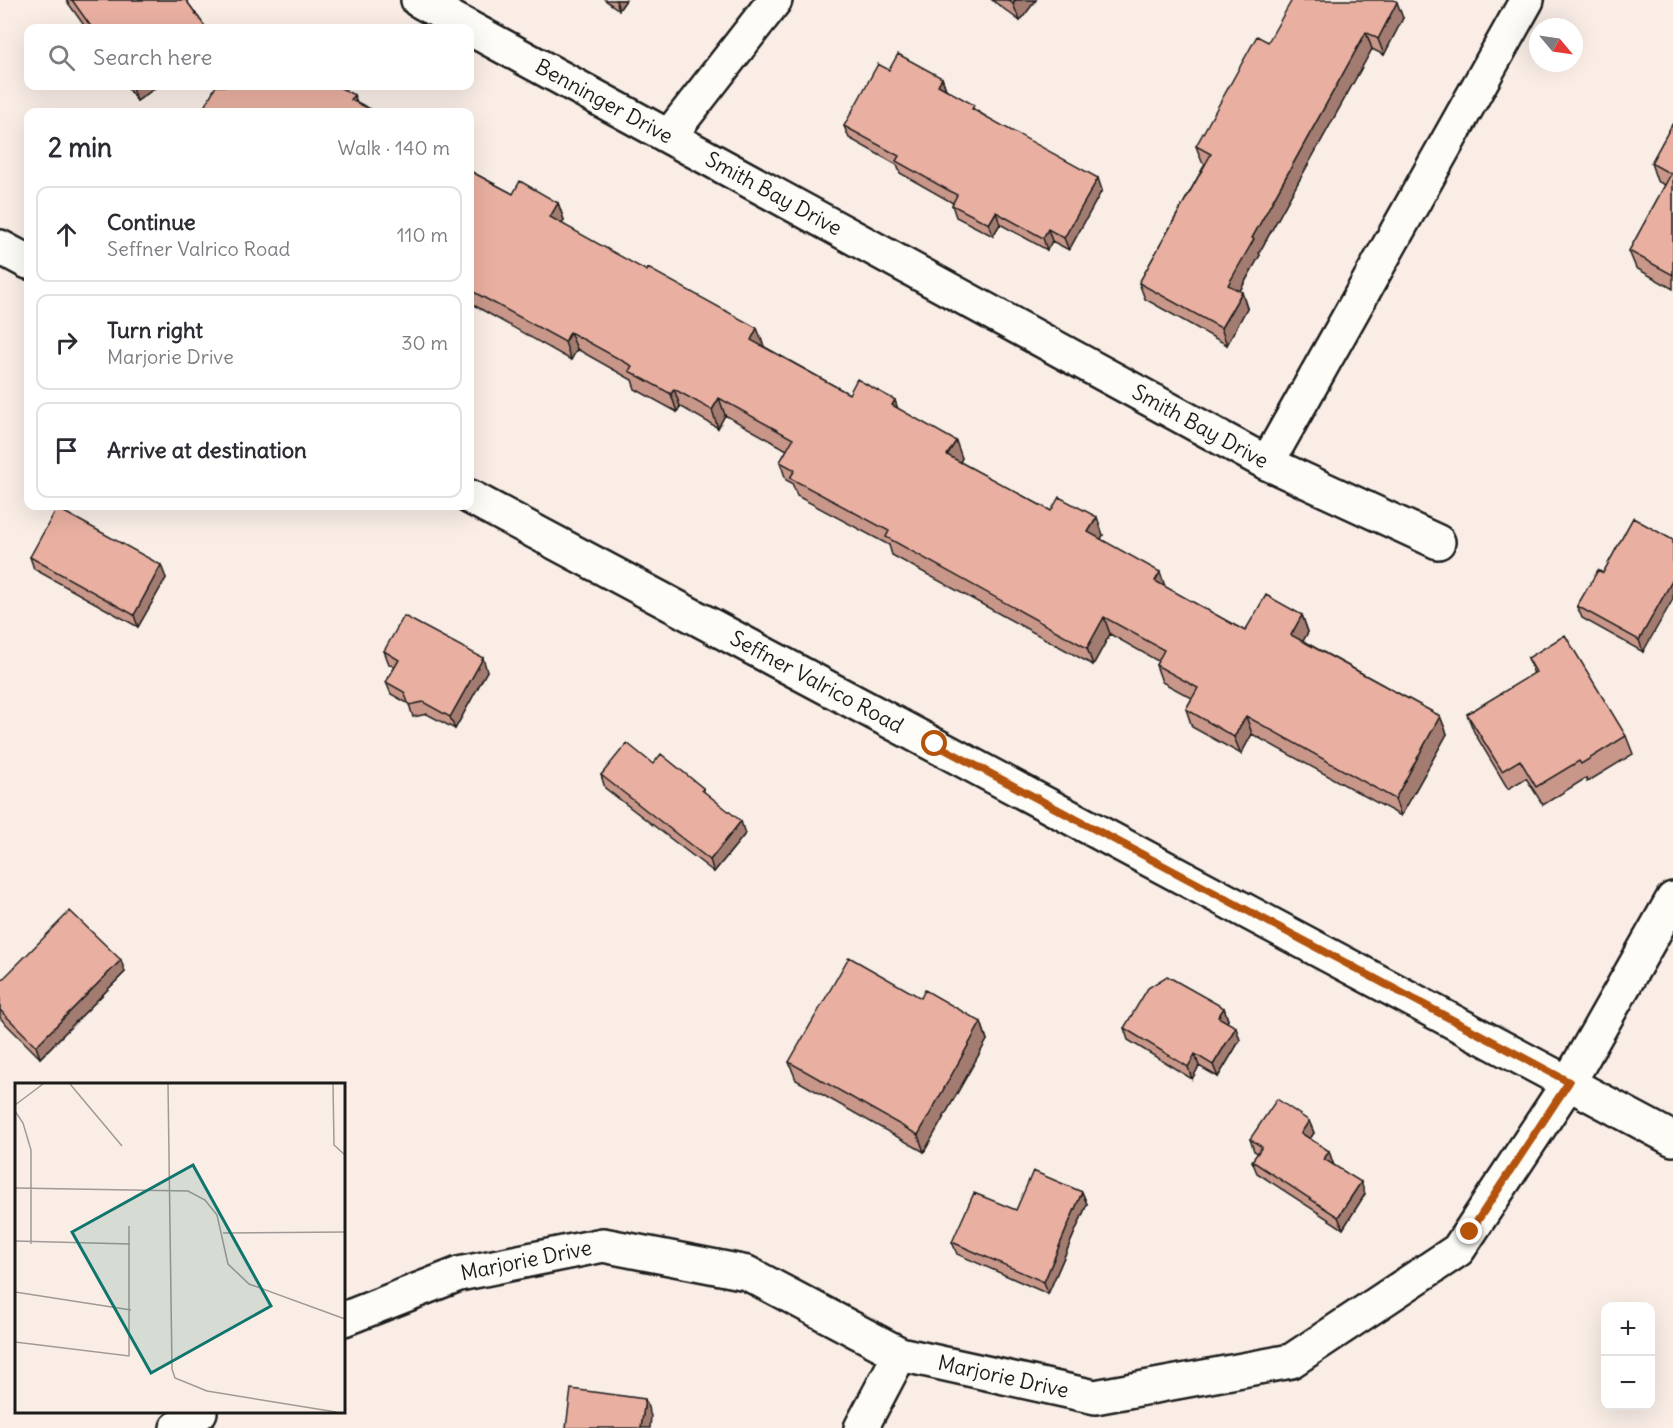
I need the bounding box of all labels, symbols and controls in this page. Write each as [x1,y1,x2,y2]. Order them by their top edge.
north arrow [1529,18,1583,72]
search box [24,24,474,90]
icon: search [45,41,78,74]
text: Search here [93,43,212,71]
street label: Benninger Drive [531,53,678,149]
text: 2 min [48,131,112,164]
text: Walk · 140 m [337,135,450,160]
street label: Smith Bay Drive [701,145,847,242]
text: Continue [107,208,196,236]
icon: ahead [50,218,83,251]
text: 110 m [397,222,448,247]
text: Seffner Valrico Road [107,236,290,261]
text: Turn right [107,316,203,344]
icon: right [50,326,83,359]
text: 30 m [401,330,448,355]
text: Marjorie Drive [107,344,234,369]
street label: Smith Bay Drive [1128,378,1273,474]
icon: arrive [50,434,83,467]
text: Arrive at destination [107,436,307,464]
street label: Seffner Valrico Road [726,624,908,739]
route start [921,730,947,756]
inset map [15,1083,345,1413]
route end [1456,1218,1482,1244]
street label: Marjorie Drive [458,1234,594,1286]
map controls [1601,1302,1655,1410]
button: + [1601,1302,1655,1356]
street label: Marjorie Drive [935,1349,1071,1404]
button: − [1601,1356,1655,1410]

